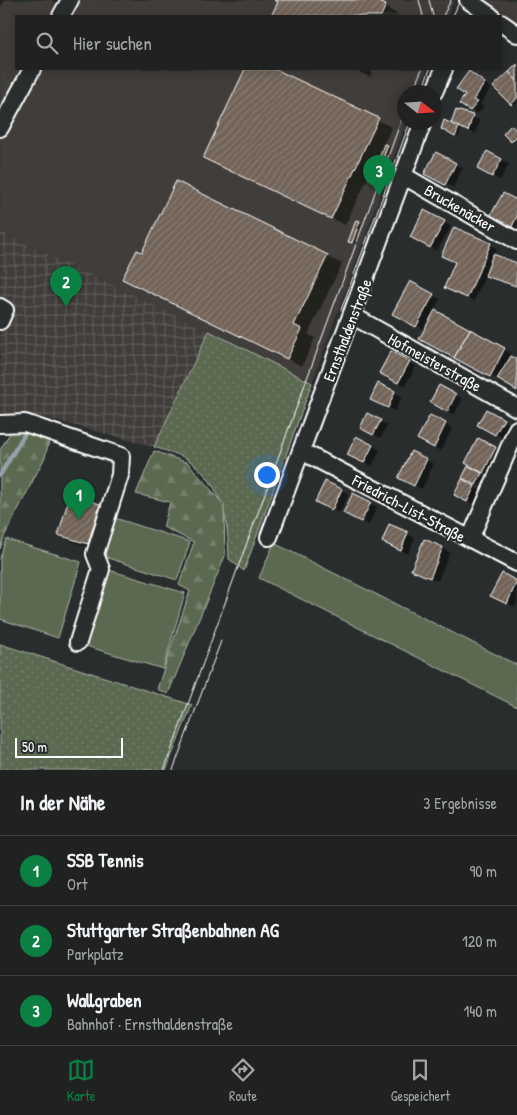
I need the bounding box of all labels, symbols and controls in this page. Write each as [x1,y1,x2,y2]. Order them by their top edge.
search box [15,15,502,70]
icon: search [33,29,61,57]
text: Hier suchen [73,30,152,56]
north arrow [397,85,442,130]
pin: 3 [363,155,395,196]
street label: Bruckenäcker [420,179,500,237]
pin: 2 [50,266,82,307]
street label: Ernsthaldenstraße [317,275,377,384]
street label: Hofmeisterstraße [384,327,486,397]
your location [254,462,280,488]
street label: Friedrich-List-Straße [348,468,470,547]
pin: 1 [63,479,95,520]
scale bar [15,735,122,758]
text: 50 m [22,737,47,756]
text: In der Nähe [20,788,105,817]
text: 3 Ergebnisse [423,792,497,814]
text: SSB Tennis [67,847,144,873]
text: 1 [33,860,39,882]
text: 90 m [469,860,497,882]
text: Ort [67,873,88,895]
text: Stuttgarter Straßenbahnen AG [67,917,279,943]
text: 2 [32,930,40,952]
text: 120 m [462,930,497,952]
text: Parkplatz [67,943,124,965]
text: Wallgraben [67,987,142,1013]
text: 3 [32,1000,40,1022]
text: 140 m [463,1000,497,1022]
text: Bahnhof · Ernsthaldenstraße [67,1013,233,1035]
tab: Karte [67,1056,95,1105]
tab: Route [229,1056,257,1105]
tab: Gespeichert [391,1056,450,1105]

